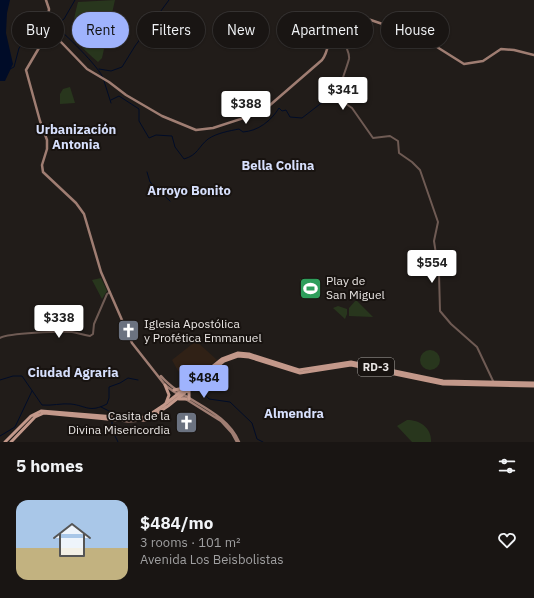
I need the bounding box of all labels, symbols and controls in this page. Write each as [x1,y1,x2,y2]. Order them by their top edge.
chip: Buy [12,12,64,48]
chip: Rent [72,12,129,48]
chip: Filters [137,12,205,48]
chip: New [213,12,269,48]
chip: Apartment [277,12,373,48]
chip: House [381,12,449,48]
pin: $341 [319,77,367,111]
text: $341 [327,81,359,98]
pin: $388 [222,91,270,125]
text: $388 [230,95,262,112]
district label: Urbanización Antonia [36,121,116,153]
district label: Bella Colina [242,157,314,174]
district label: Arroyo Bonito [147,182,231,199]
pin: $554 [408,250,456,284]
text: $554 [416,254,448,271]
place label: Play de San Miguel [326,273,385,302]
sports icon: Play de San Miguel [297,275,323,301]
pin: $338 [35,305,83,339]
text: $338 [43,309,75,326]
place label: Iglesia Apostólica y Profética Emmanuel [144,316,262,345]
church icon: Iglesia Apostólica y Profética Emmanuel [115,318,141,344]
road number: RD-3 [358,358,394,376]
district label: Ciudad Agraria [27,364,119,381]
pin: $484 [180,365,228,399]
text: $484 [188,369,220,386]
district label: Almendra [264,405,324,422]
place label: Casita de la Divina Misericordia [68,408,171,437]
church icon: Casita de la Divina Misericordia [173,410,199,436]
text: 5 homes [16,455,83,477]
icon: filters [496,455,518,477]
text: $484/mo [140,512,213,534]
icon: home [48,516,96,564]
icon: heart [496,529,518,551]
text: 3 rooms · 101 m² [140,534,241,551]
text: Avenida Los Beisbolistas [140,551,284,568]

